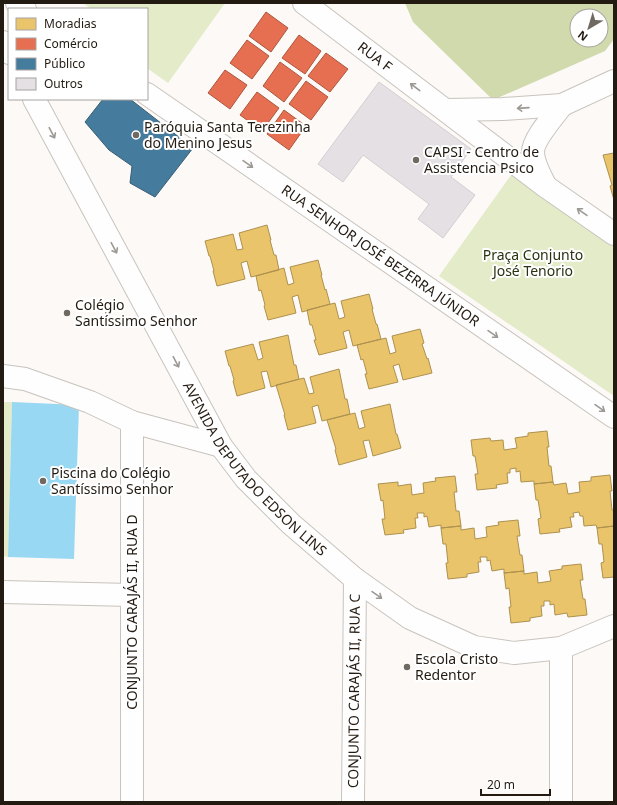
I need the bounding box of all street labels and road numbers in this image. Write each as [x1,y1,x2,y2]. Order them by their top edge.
street label: RUA F [354,37,396,76]
street label: RUA SENHOR JOSÉ BEZERRA JÚNIOR [278,180,484,331]
street label: AVENIDA DEPUTADO EDSON LINS [179,378,331,560]
street label: CONJUNTO CARAJÁS II, RUA D [122,514,141,710]
street label: CONJUNTO CARAJÁS II, RUA C [343,594,364,788]

